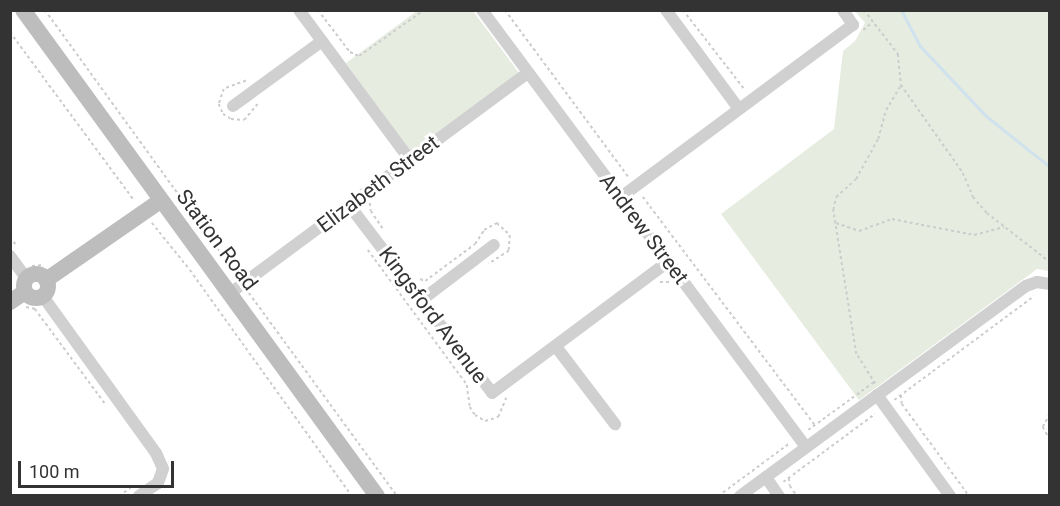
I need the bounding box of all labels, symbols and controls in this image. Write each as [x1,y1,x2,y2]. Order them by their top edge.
street label: Elizabeth Street [312,130,444,238]
street label: Andrew Street [594,169,694,289]
street label: Station Road [171,185,263,295]
street label: Kingsford Avenue [373,242,493,388]
scale bar [21,449,177,487]
text: 100 m [29,461,80,482]

